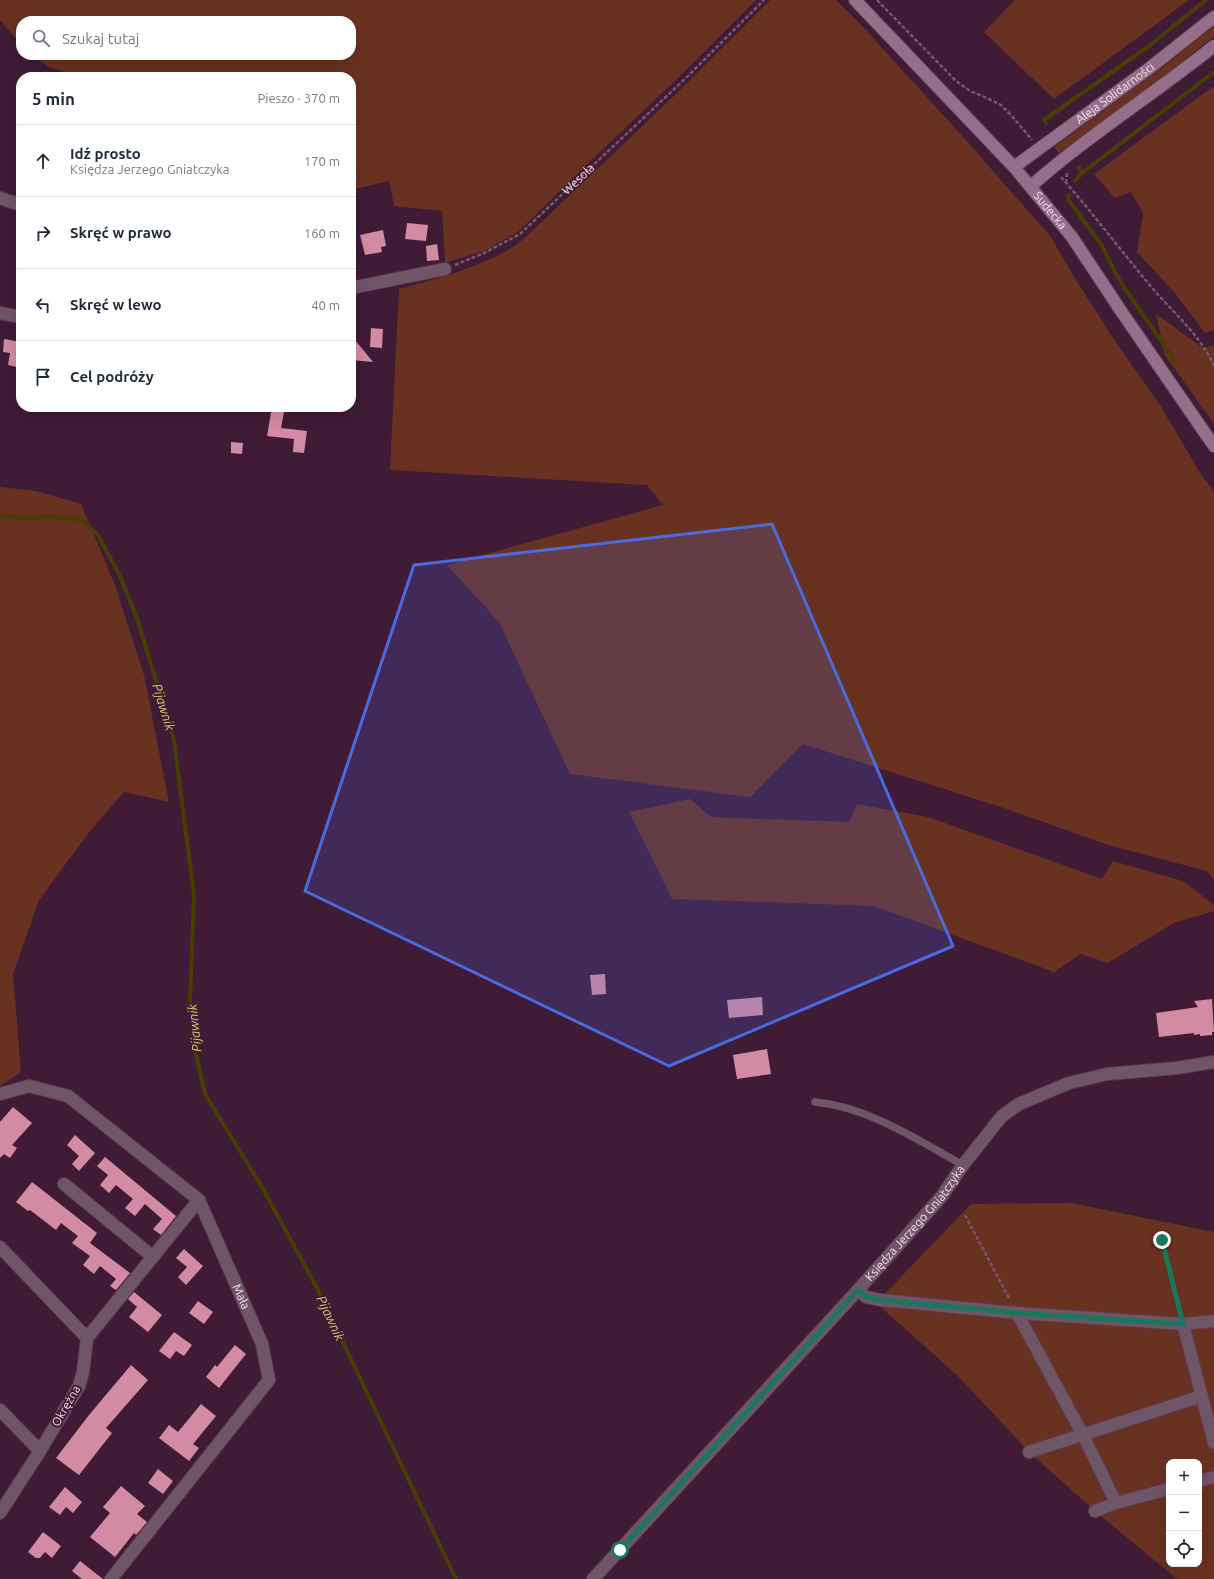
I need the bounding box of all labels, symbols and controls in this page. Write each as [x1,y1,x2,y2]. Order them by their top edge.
search box [16,16,356,60]
icon: search [30,27,52,49]
text: Szukaj tutaj [62,30,139,47]
street label: Aleja Solidarności [1073,60,1157,126]
text: 5 min [32,89,75,108]
text: Pieszo · 370 m [257,91,340,105]
text: Idź prosto [70,145,141,162]
icon: ahead [32,150,54,172]
text: 170 m [304,154,340,168]
street label: Wesoła [559,161,597,197]
text: Księdza Jerzego Gniatczyka [70,162,229,176]
street label: Sudecka [1031,189,1070,231]
icon: right [32,222,54,244]
text: Skręć w prawo [70,224,172,241]
text: 160 m [304,226,340,240]
icon: left [32,294,54,316]
text: Skręć w lewo [70,296,162,313]
text: 40 m [311,298,340,312]
icon: arrive [32,366,54,388]
text: Cel podróży [70,368,154,385]
water label: Pijawnik [150,682,178,732]
water label: Pijawnik [184,1003,203,1053]
street label: Księdza Jerzego Gniatczyka [862,1163,967,1283]
route end [1153,1231,1171,1249]
street label: Mała [231,1282,253,1311]
water label: Pijawnik [314,1293,348,1343]
street label: Okrężna [49,1383,82,1429]
map controls [1166,1459,1202,1567]
button: + [1166,1459,1202,1495]
button: − [1166,1495,1202,1531]
button: locate [1166,1531,1202,1567]
route start [611,1541,629,1559]

